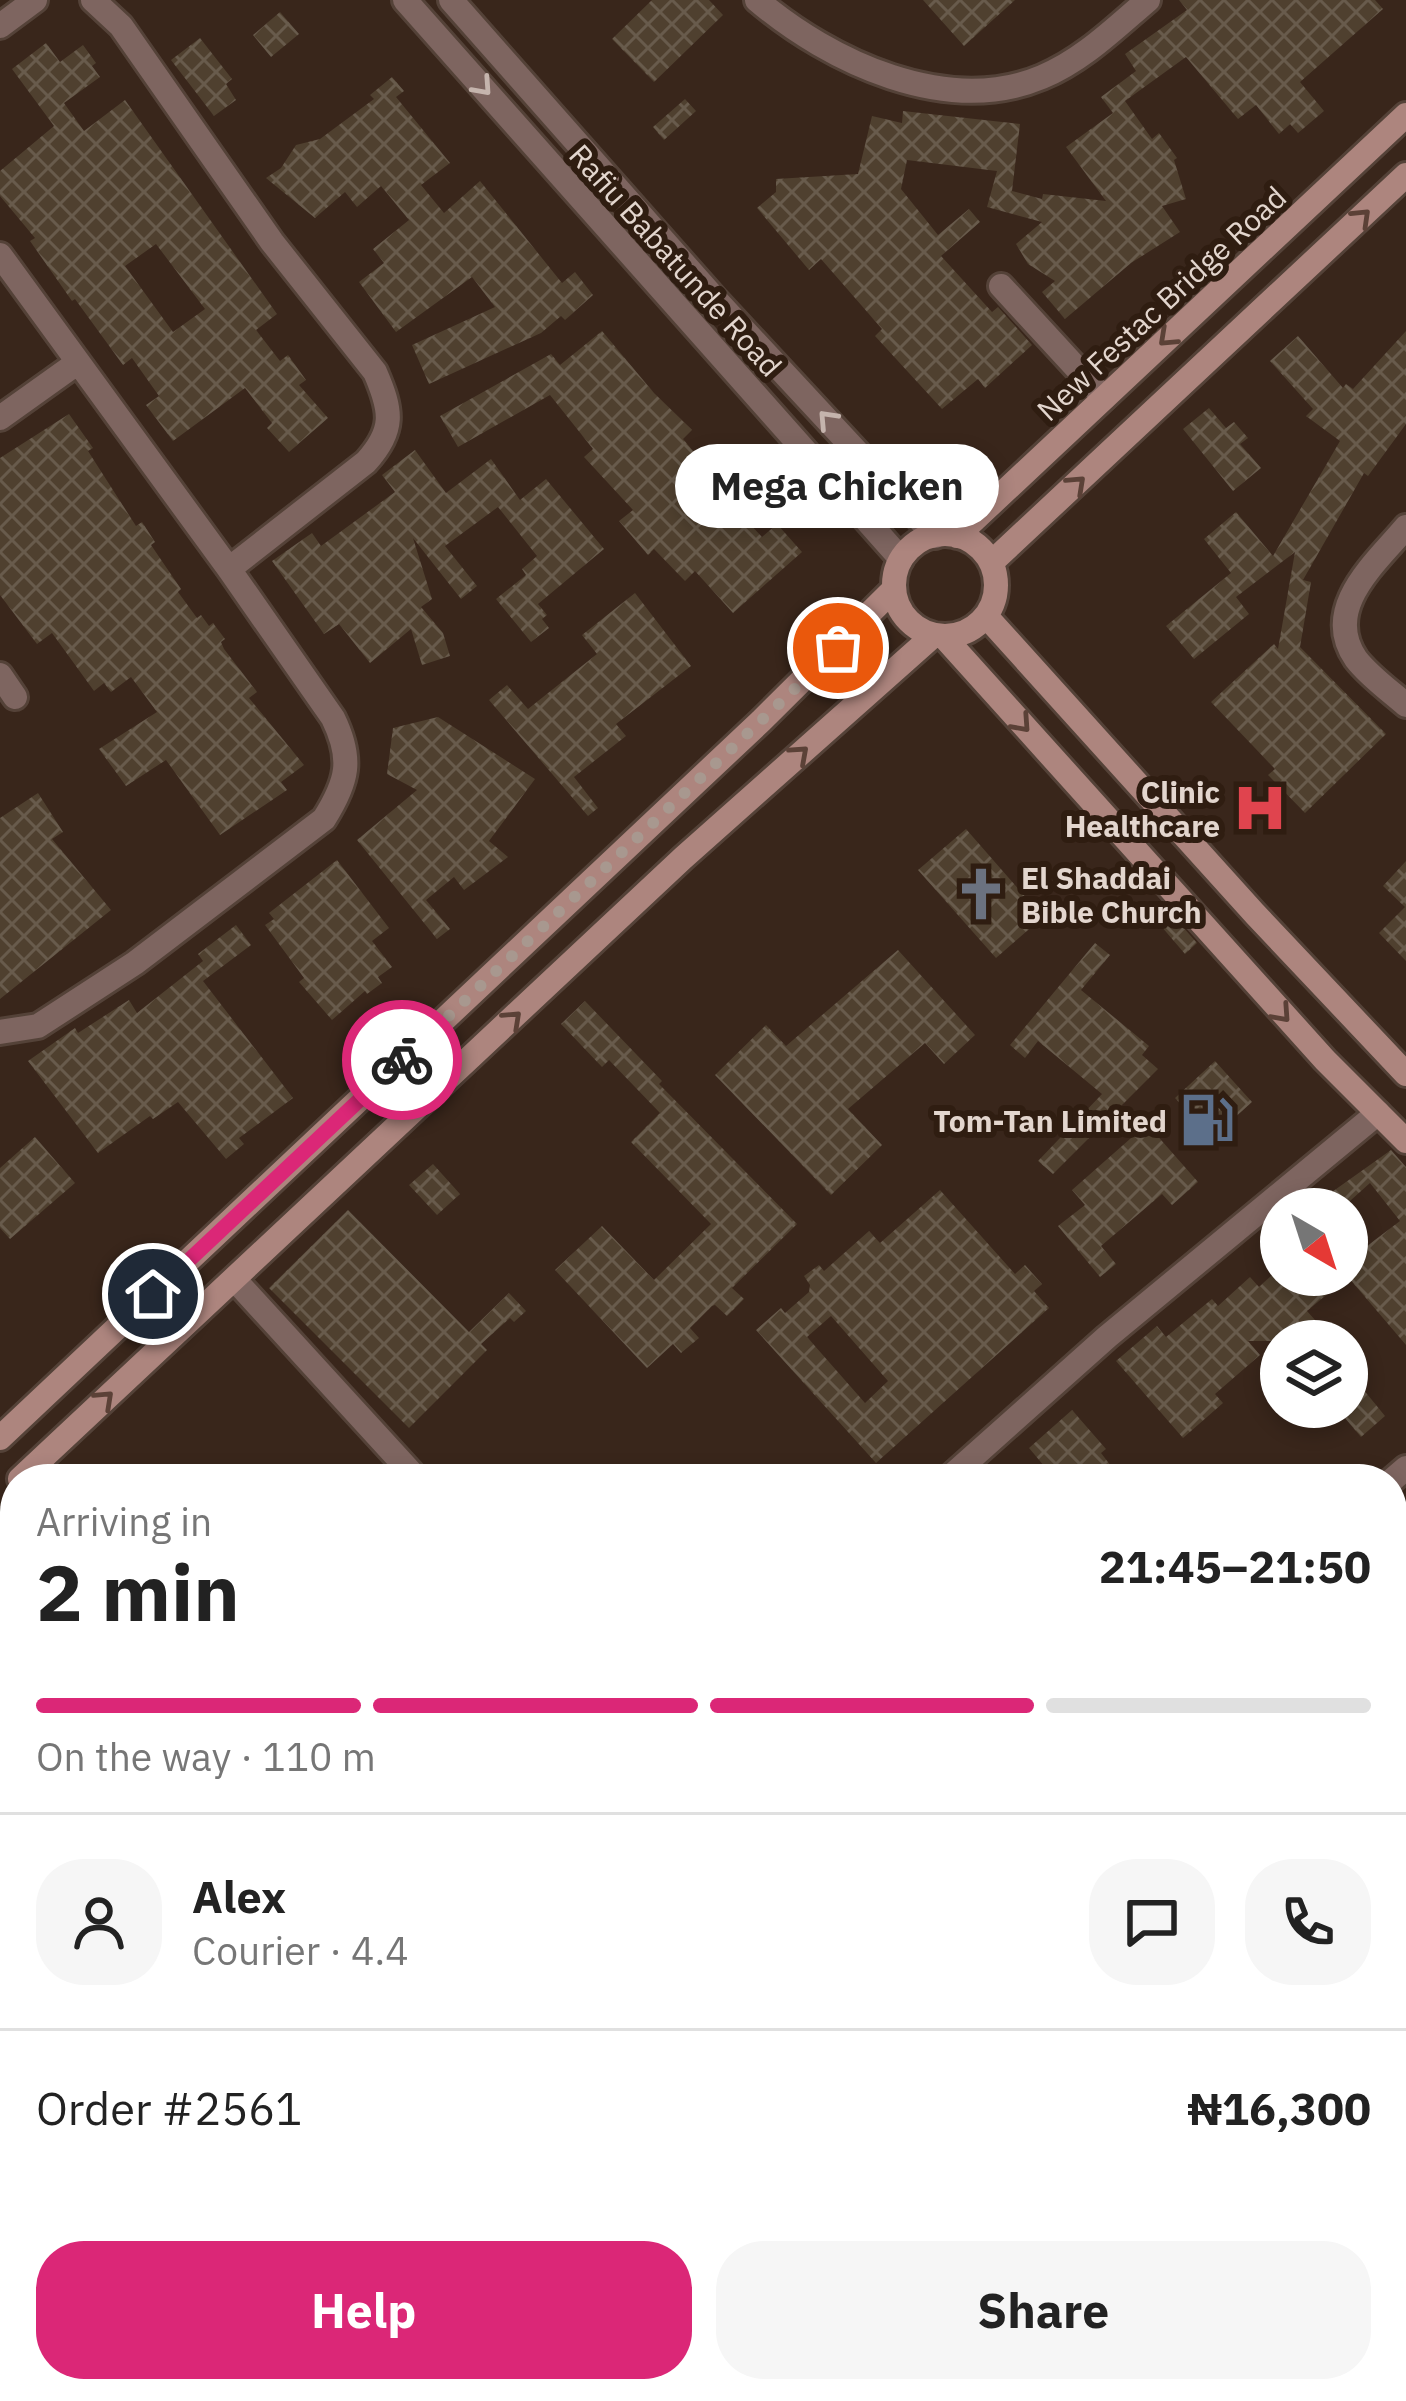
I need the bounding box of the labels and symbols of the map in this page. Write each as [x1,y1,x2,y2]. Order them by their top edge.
one-way arrow [469,73,490,95]
street label: Rafiu Babatunde Road [561,136,791,384]
street label: New Festac Bridge Road [1028,177,1294,429]
one-way arrow [1348,210,1370,232]
one-way arrow [1160,324,1181,346]
one-way arrow [819,411,841,433]
callout: Mega Chicken [676,444,1000,528]
one-way arrow [1063,476,1085,498]
pin [787,597,889,699]
one-way arrow [1008,710,1029,731]
one-way arrow [786,747,807,768]
place label: Clinic Healthcare [1065,772,1220,845]
hospital icon: Clinic Healthcare [1231,779,1289,837]
place label: El Shaddai Bible Church [1021,858,1202,931]
church icon: El Shaddai Bible Church [952,865,1010,923]
courier [342,1000,462,1120]
one-way arrow [1268,1000,1290,1021]
one-way arrow [500,1011,521,1033]
fuel station icon: Tom-Tan Limited [1178,1091,1236,1149]
place label: Tom-Tan Limited [933,1101,1167,1140]
north arrow [1260,1188,1368,1296]
pin [102,1243,204,1345]
one-way arrow [92,1392,113,1414]

